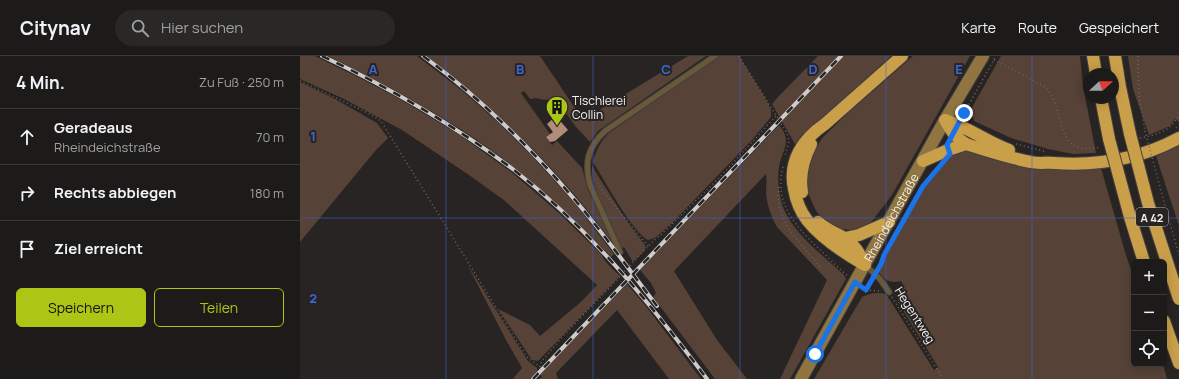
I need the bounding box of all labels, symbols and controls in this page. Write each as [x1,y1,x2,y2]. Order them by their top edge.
search box [115,10,395,46]
text: Citynav [20,15,91,41]
icon: search [129,17,151,39]
text: Hier suchen [161,17,243,38]
text: Karte [961,18,996,37]
text: Route [1018,18,1057,37]
text: Gespeichert [1079,18,1159,37]
text: A [369,60,378,78]
text: B [516,60,524,78]
text: C [661,60,671,78]
text: D [808,60,818,78]
text: E [955,60,963,78]
north arrow [1083,68,1119,104]
text: 4 Min. [16,71,65,94]
text: Zu Fuß · 250 m [199,73,284,91]
place label: Tischlerei Collin [572,92,626,123]
building icon: Tischlerei Collin [544,94,570,127]
route end [955,104,973,122]
text: Geradeaus [54,117,133,138]
icon: ahead [16,126,38,148]
text: 1 [310,127,316,145]
text: 70 m [256,128,284,146]
text: Rheindeichstraße [54,138,161,156]
street label: Rheindeichstraße [860,170,922,264]
icon: right [16,182,38,204]
text: Rechts abbiegen [54,182,176,203]
text: 180 m [250,184,284,202]
road number: A 42 [1136,208,1168,226]
icon: arrive [16,238,38,260]
text: Ziel erreicht [54,238,143,259]
map controls [1131,259,1167,367]
button: + [1131,259,1167,295]
street label: Hegentweg [891,283,939,347]
button: Speichern [16,288,146,327]
button: Teilen [154,288,284,327]
text: 2 [309,289,317,307]
button: − [1131,295,1167,331]
button: locate [1131,331,1167,367]
route start [806,345,824,363]

